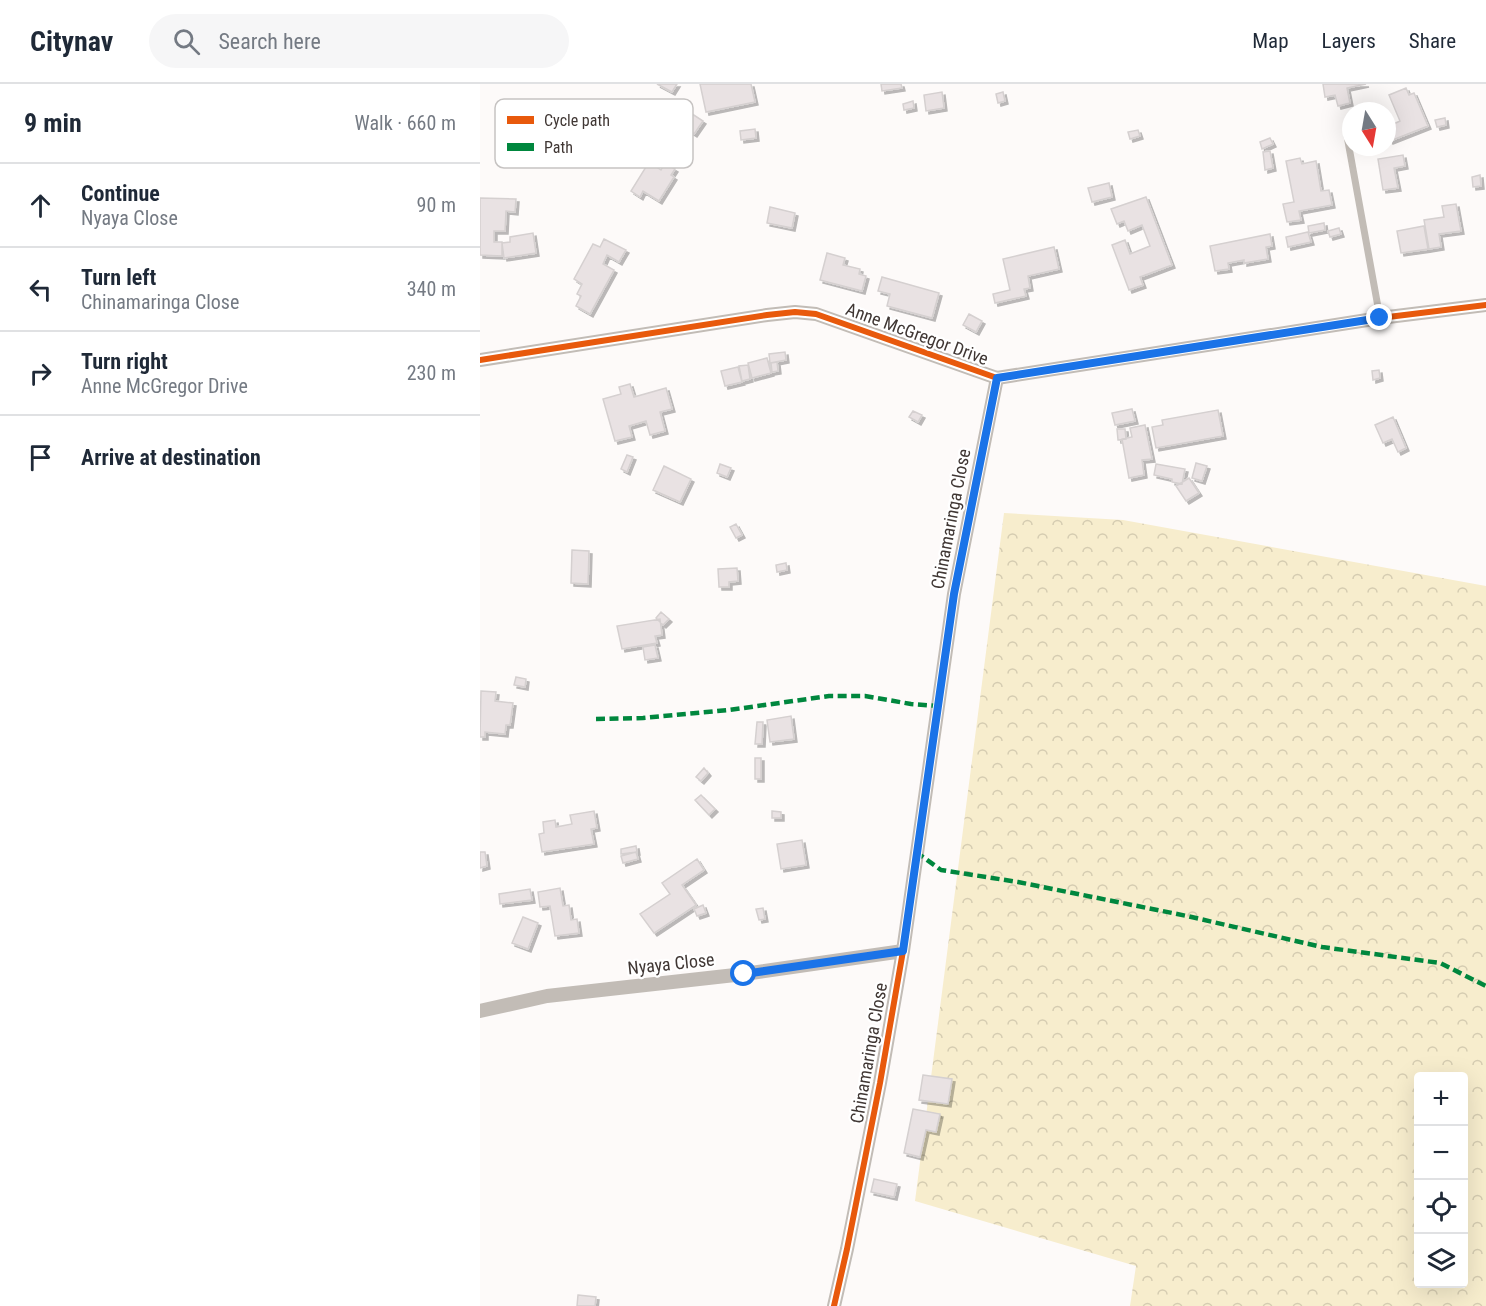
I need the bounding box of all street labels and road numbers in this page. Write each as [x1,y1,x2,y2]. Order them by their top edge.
street label: Anne McGregor Drive [843,298,991,369]
street label: Chinamaringa Close [927,447,974,591]
street label: Nyaya Close [627,949,715,979]
street label: Chinamaringa Close [846,981,891,1125]

